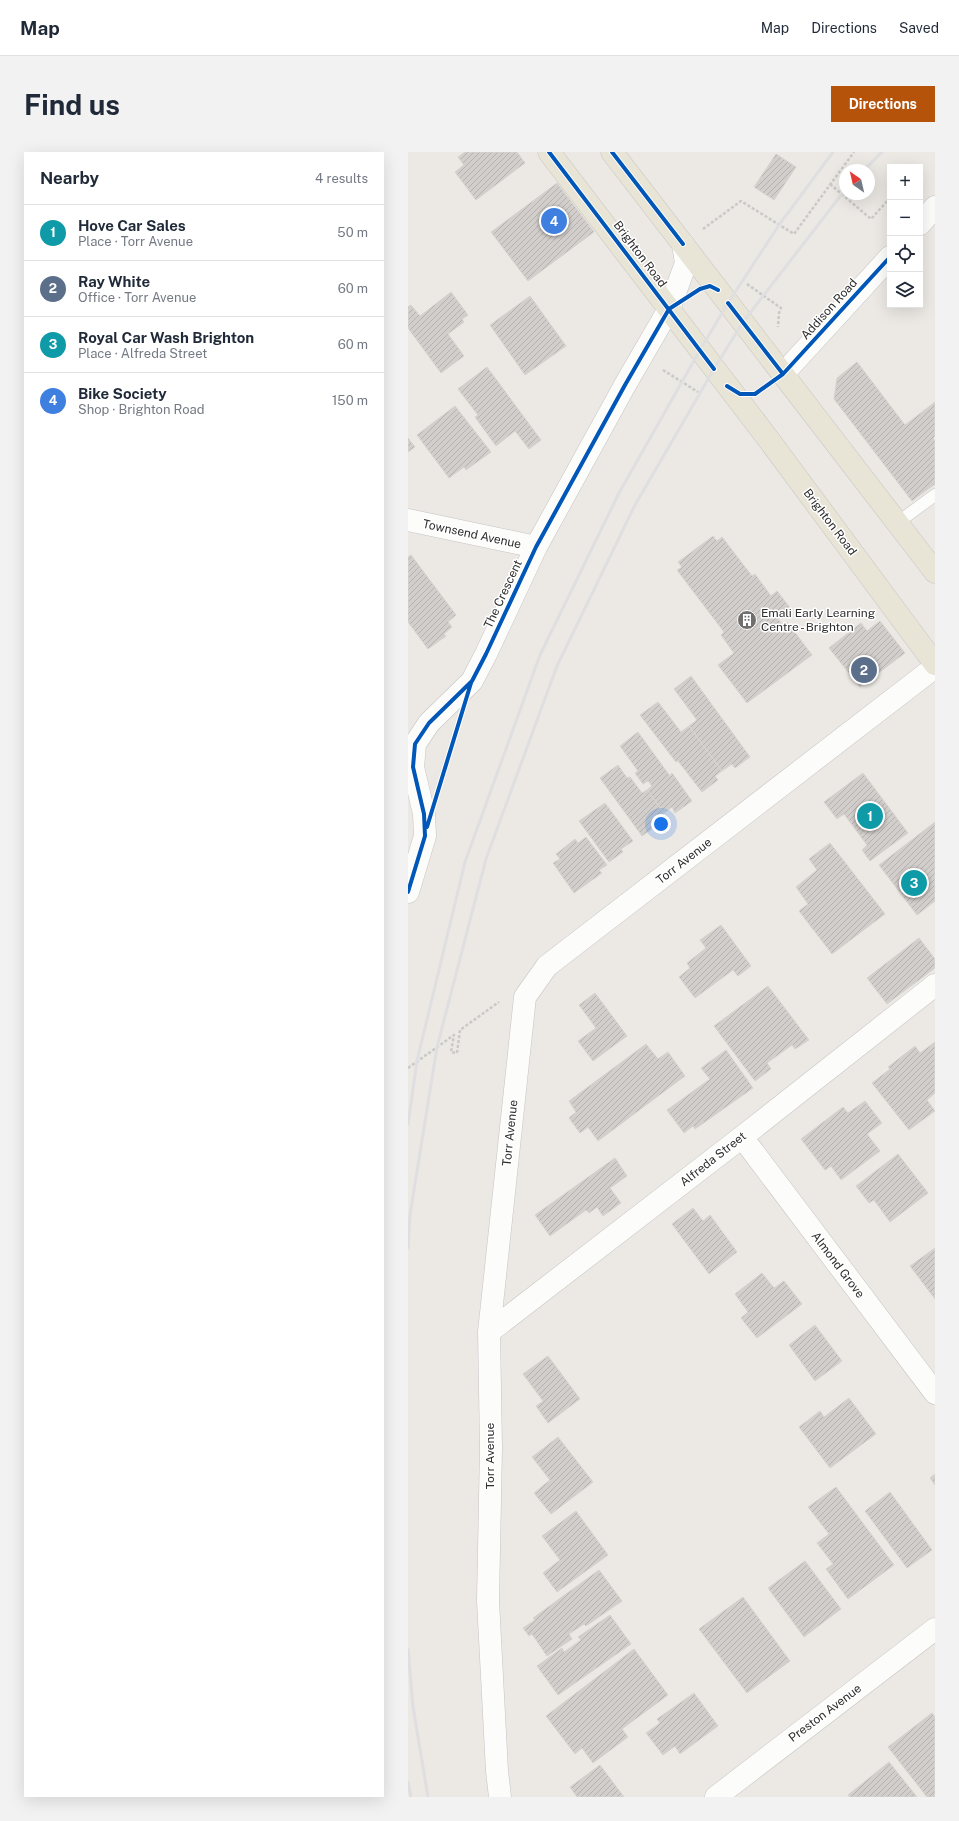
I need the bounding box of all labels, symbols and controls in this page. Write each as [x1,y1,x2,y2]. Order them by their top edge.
text: Map [20,17,60,39]
text: Map [761,20,789,36]
text: Directions [811,20,877,36]
text: Saved [899,20,939,36]
button: Directions [831,86,935,122]
text: Find us [24,88,120,121]
north arrow [839,164,875,200]
map controls [887,164,923,308]
button: + [887,164,923,200]
text: Nearby [40,168,99,188]
text: 4 results [315,171,368,186]
button: − [887,200,923,236]
pin: 4 [541,206,567,236]
text: Hove Car Sales [78,217,186,234]
street label: Brighton Road [611,218,669,290]
text: 1 [50,225,56,240]
text: 50 m [337,225,368,240]
text: Place · Torr Avenue [78,234,193,249]
button: locate [887,236,923,272]
button: layers [887,272,923,308]
text: Ray White [78,273,150,290]
street label: Addison Road [798,276,860,342]
text: 2 [49,281,57,296]
text: 60 m [338,281,368,296]
text: Office · Torr Avenue [78,290,196,305]
text: Royal Car Wash Brighton [78,329,254,346]
text: 3 [49,337,57,352]
text: 60 m [338,337,368,352]
text: Place · Alfreda Street [78,346,207,361]
text: Bike Society [78,385,167,402]
text: 4 [49,393,57,408]
text: 150 m [332,393,368,408]
text: Shop · Brighton Road [78,402,204,417]
street label: Brighton Road [801,486,859,558]
street label: Townsend Avenue [421,517,523,551]
street label: The Crescent [481,557,525,630]
place label: Emali Early Learning Centre - Brighton [761,606,875,634]
building icon: Emali Early Learning Centre - Brighton [736,609,758,631]
pin: 2 [851,655,877,685]
pin: 1 [857,801,883,831]
your location [651,814,671,834]
street label: Torr Avenue [653,835,715,887]
pin: 3 [901,868,927,898]
street label: Torr Avenue [500,1099,520,1167]
street label: Alfreda Street [677,1129,749,1189]
street label: Almond Grove [809,1229,867,1301]
street label: Torr Avenue [483,1423,497,1489]
street label: Preston Avenue [786,1681,864,1745]

